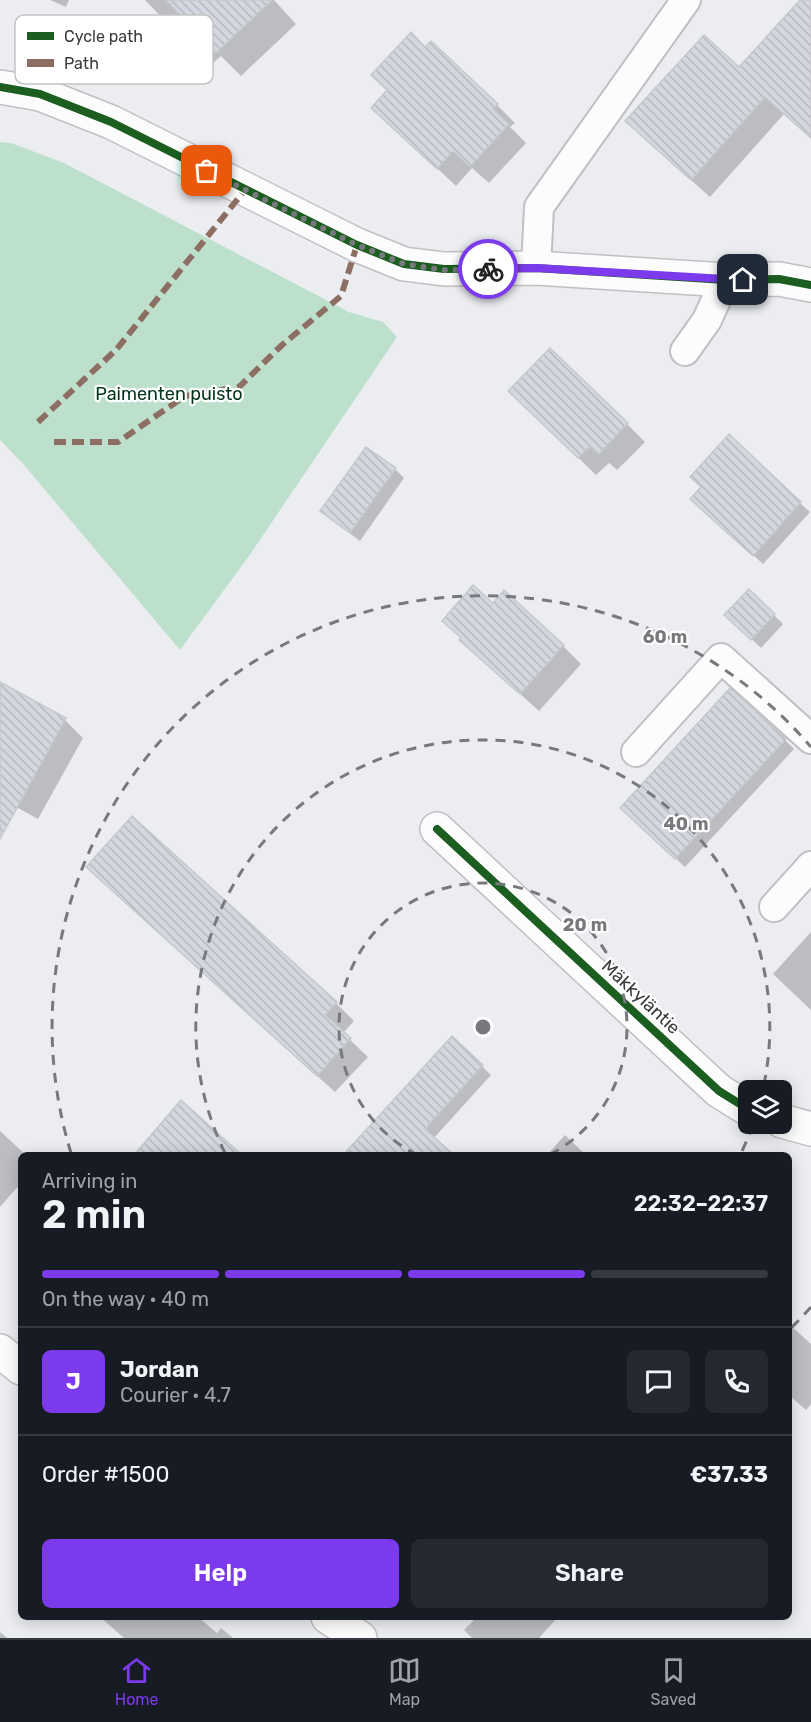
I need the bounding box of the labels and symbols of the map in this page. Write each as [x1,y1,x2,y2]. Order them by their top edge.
legend [15,15,213,84]
text: Cycle path [64,27,143,46]
text: Path [64,54,99,73]
pin [181,145,232,196]
courier [458,239,518,299]
pin [717,254,768,305]
park label: Paimenten puisto [95,383,243,405]
text: 60 m [643,626,687,648]
text: 40 m [664,813,708,835]
text: 20 m [563,914,607,936]
street label: Mäkkyläntie [597,955,685,1039]
centre of rings [473,1017,493,1037]

